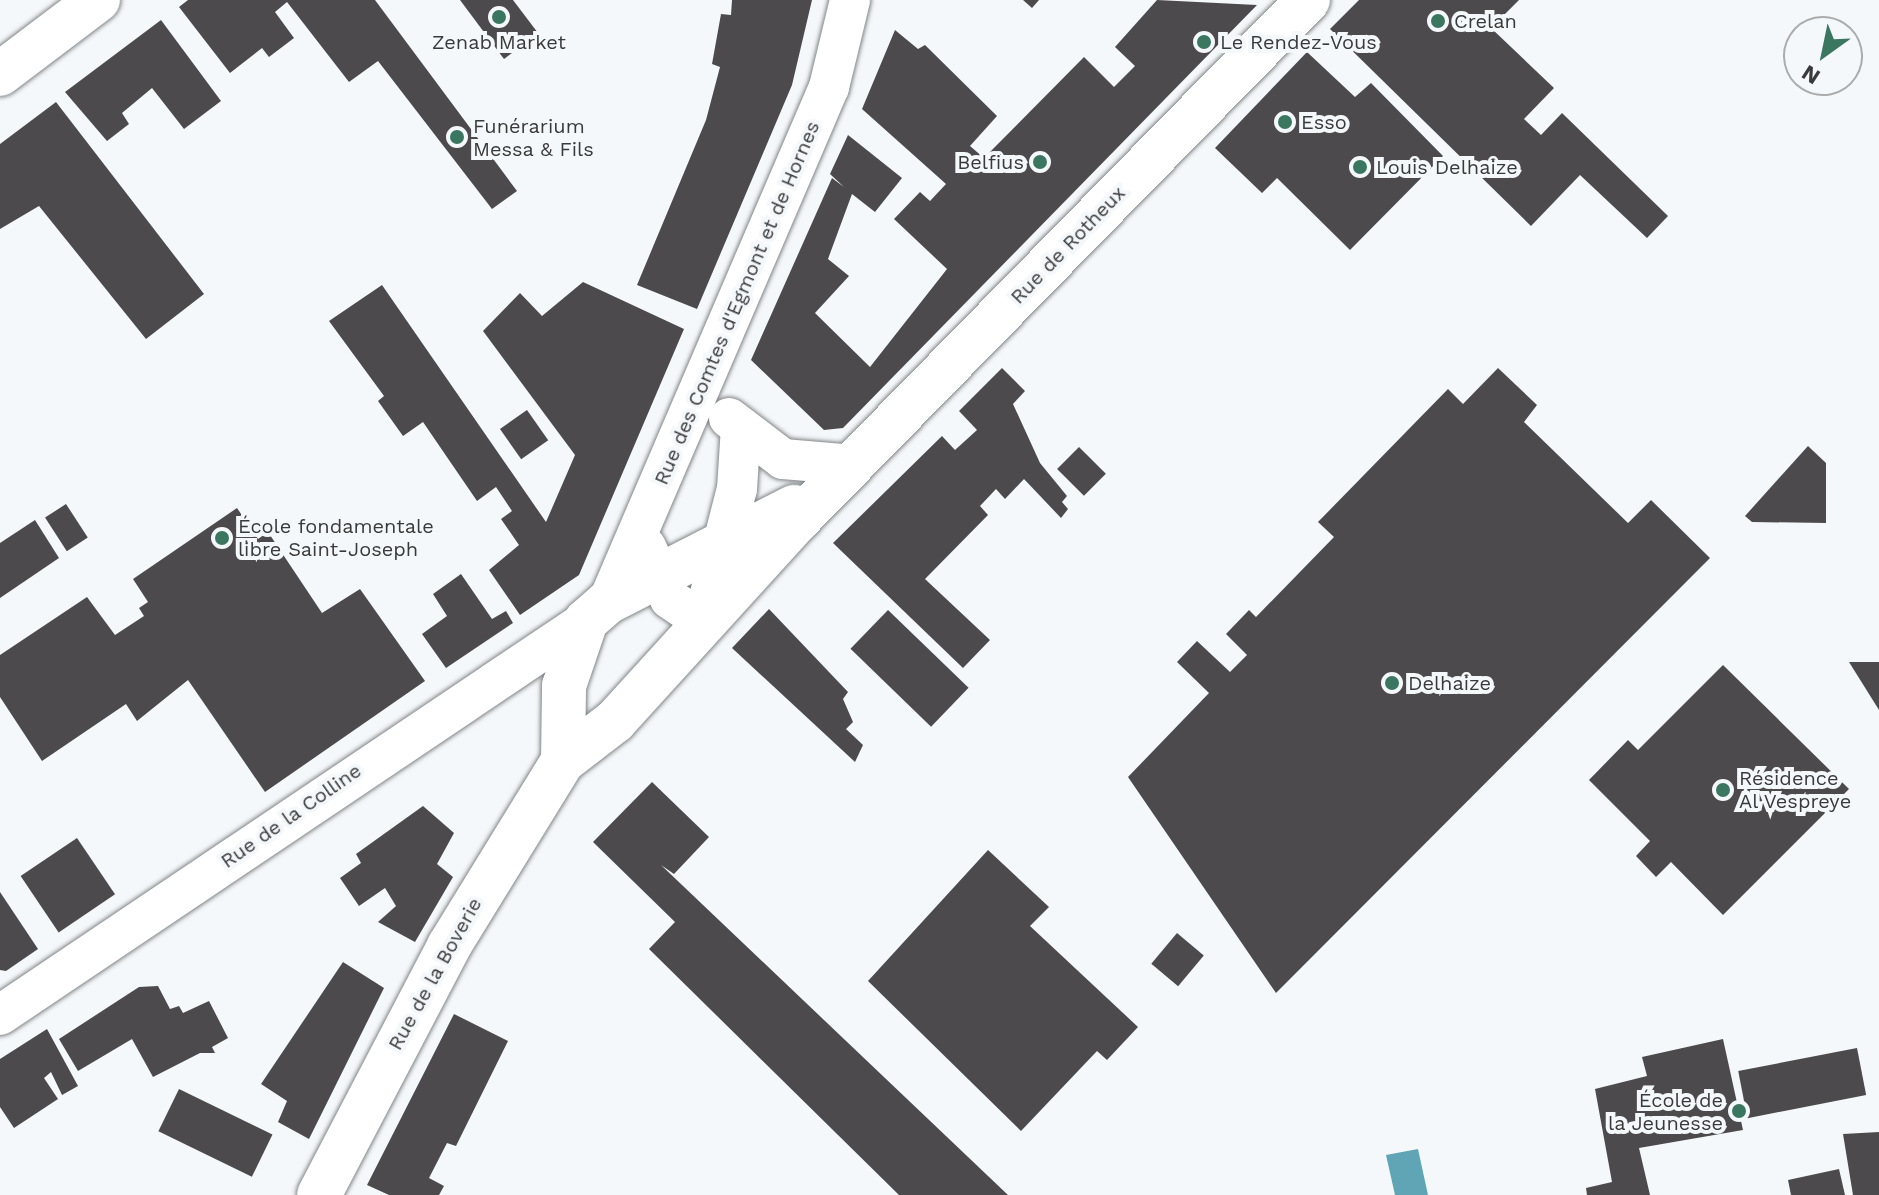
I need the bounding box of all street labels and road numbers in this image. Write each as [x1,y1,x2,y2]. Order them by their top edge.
street label: Rue des Comtes d'Egmont et de Hornes [649,118,825,488]
street label: Rue de Rotheux [1006,181,1130,309]
street label: Rue de la Colline [216,759,366,873]
street label: Rue de la Boverie [383,893,487,1055]

